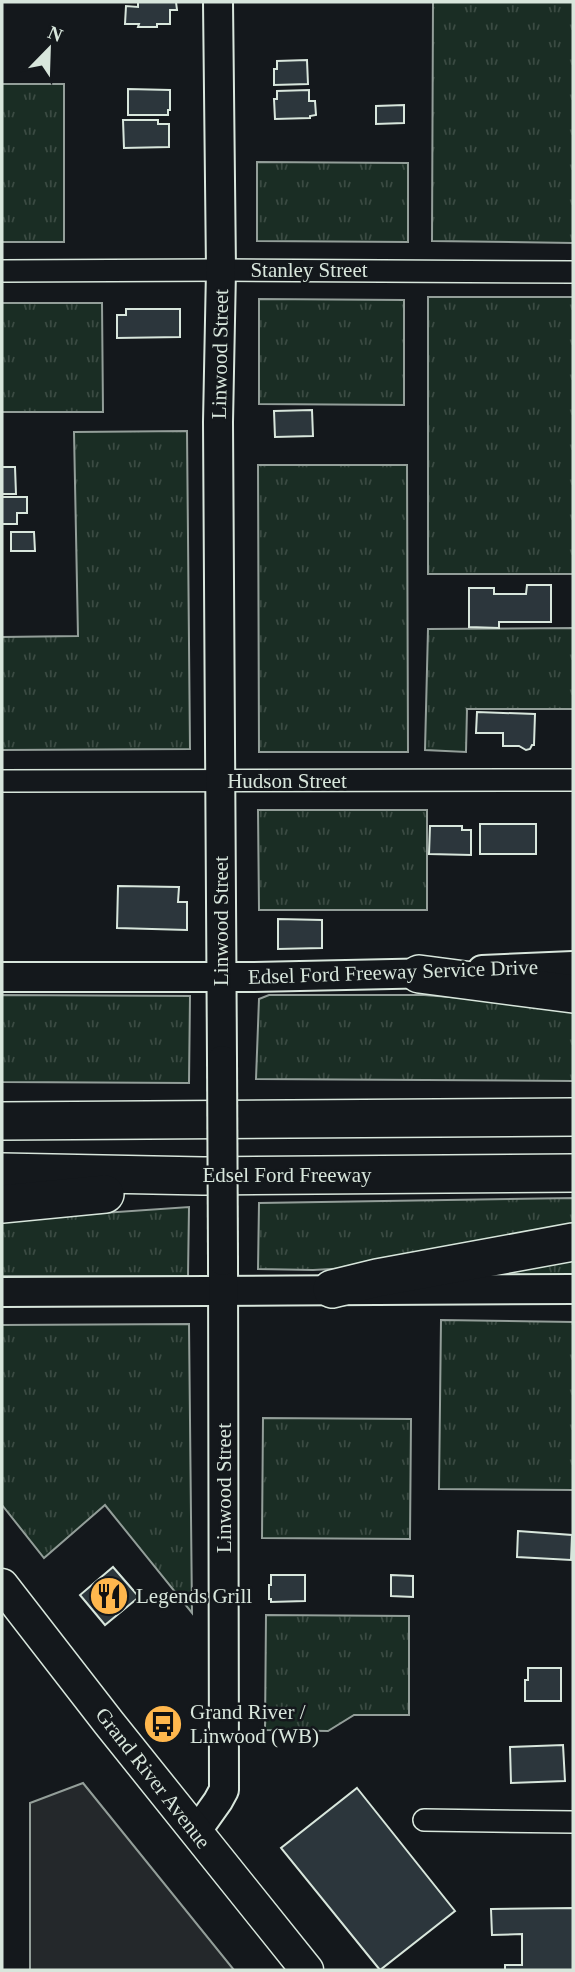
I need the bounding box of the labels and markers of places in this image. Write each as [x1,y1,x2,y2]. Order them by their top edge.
restaurant icon: Legends Grill [88,1575,130,1617]
place label: Legends Grill [136,1584,252,1608]
place label: Grand River / Linwood (WB) [190,1700,319,1748]
bus stop icon: Grand River / Linwood (WB) [142,1703,184,1745]

